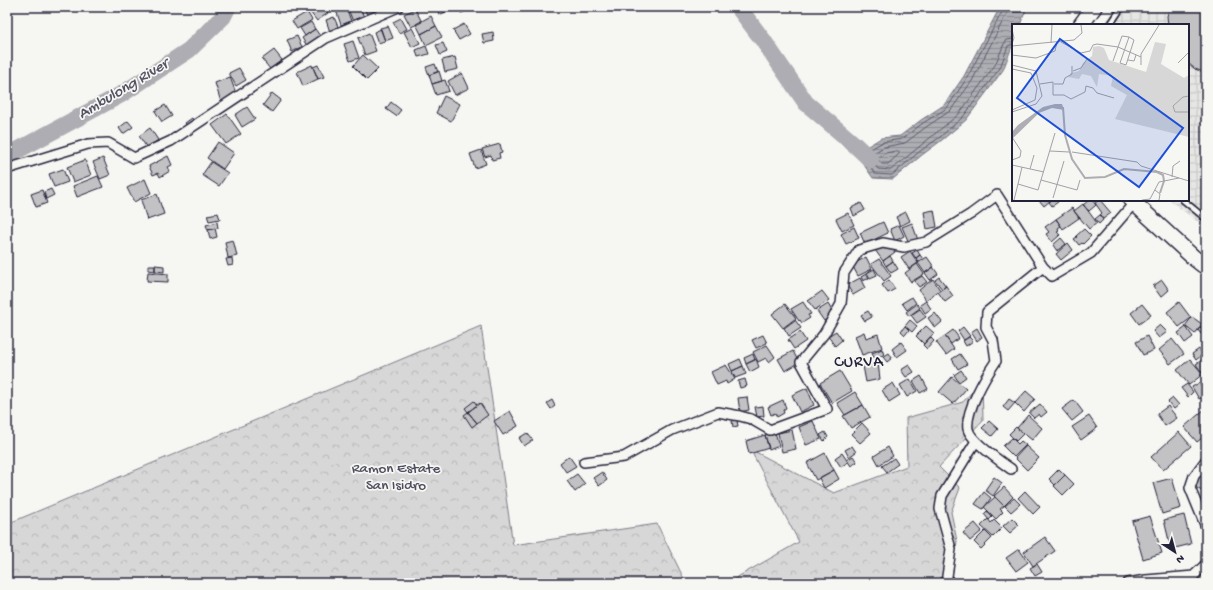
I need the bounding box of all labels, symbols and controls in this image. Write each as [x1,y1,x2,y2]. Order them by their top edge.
inset map [1012,24,1189,201]
water label: Ambulong River [75,54,175,124]
district label: CURVA [834,354,884,373]
park label: Ramon Estate San Isidro [352,460,441,495]
north arrow [1155,532,1195,572]
text: N [1173,552,1186,565]

